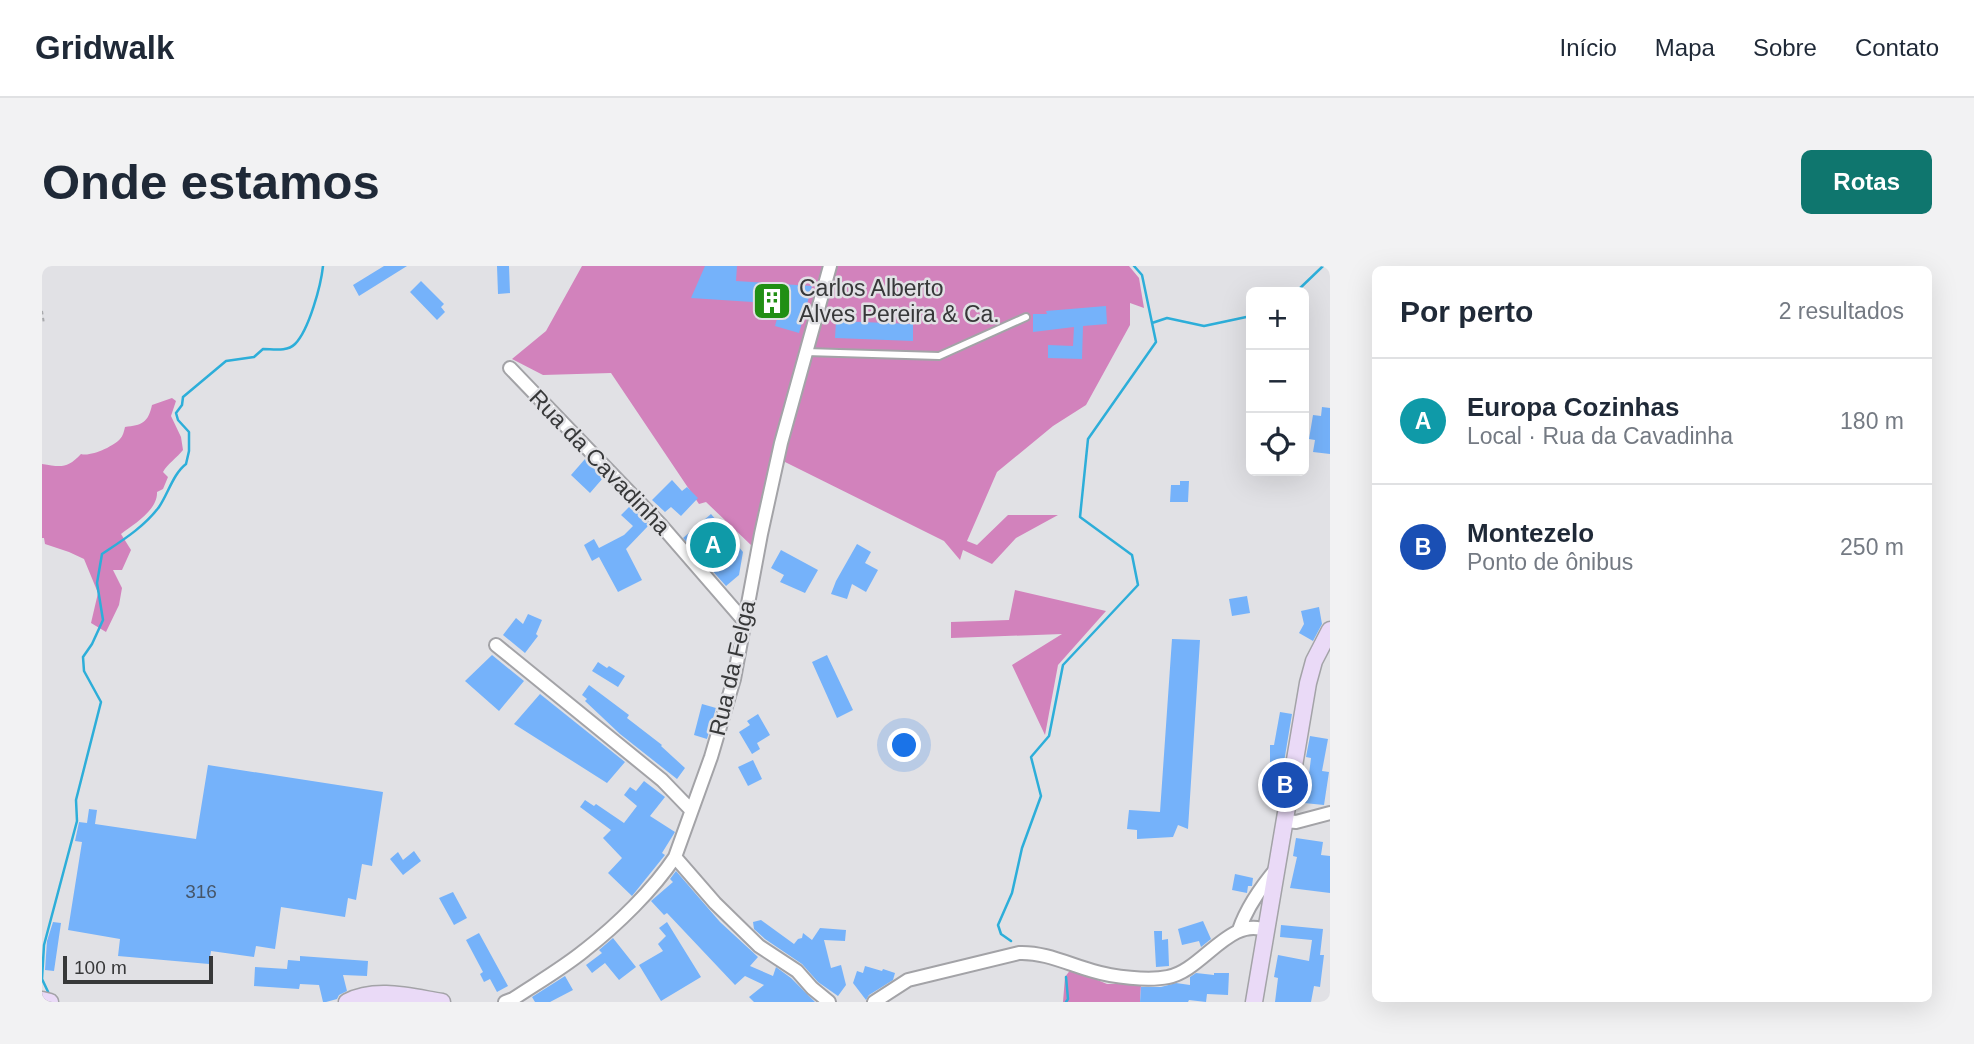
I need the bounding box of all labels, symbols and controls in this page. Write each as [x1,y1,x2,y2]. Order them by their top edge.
text: Gridwalk [35,29,174,66]
text: Início [1559,34,1617,61]
text: Mapa [1655,34,1715,61]
text: Sobre [1753,34,1817,61]
text: Contato [1855,34,1939,61]
button: Rotas [1801,150,1932,214]
text: Onde estamos [42,155,380,209]
place label: Carlos Alberto Alves Pereira & Ca. [799,275,1000,327]
building icon: Carlos Alberto Alves Pereira & Ca. [751,280,793,322]
map controls [1246,287,1309,476]
button: + [1246,287,1309,350]
text: Por perto [1400,295,1533,328]
text: 2 resultados [1779,298,1904,324]
button: − [1246,350,1309,413]
street label: Rua da Cavadinha [524,384,676,540]
text: Europa Cozinhas [1467,392,1679,422]
text: A [1415,408,1431,434]
text: 180 m [1840,408,1904,434]
button: locate [1246,413,1309,476]
text: Local · Rua da Cavadinha [1467,423,1733,449]
text: Montezelo [1467,518,1594,548]
pin: A [690,519,736,571]
text: B [1415,534,1431,560]
text: 250 m [1840,534,1904,560]
text: Ponto de ônibus [1467,549,1633,575]
street label: Rua da Felga [704,598,760,738]
your location [887,728,921,762]
pin: B [1262,759,1308,811]
house number: 316 [185,881,217,902]
scale bar [63,953,214,985]
text: 100 m [74,957,127,978]

